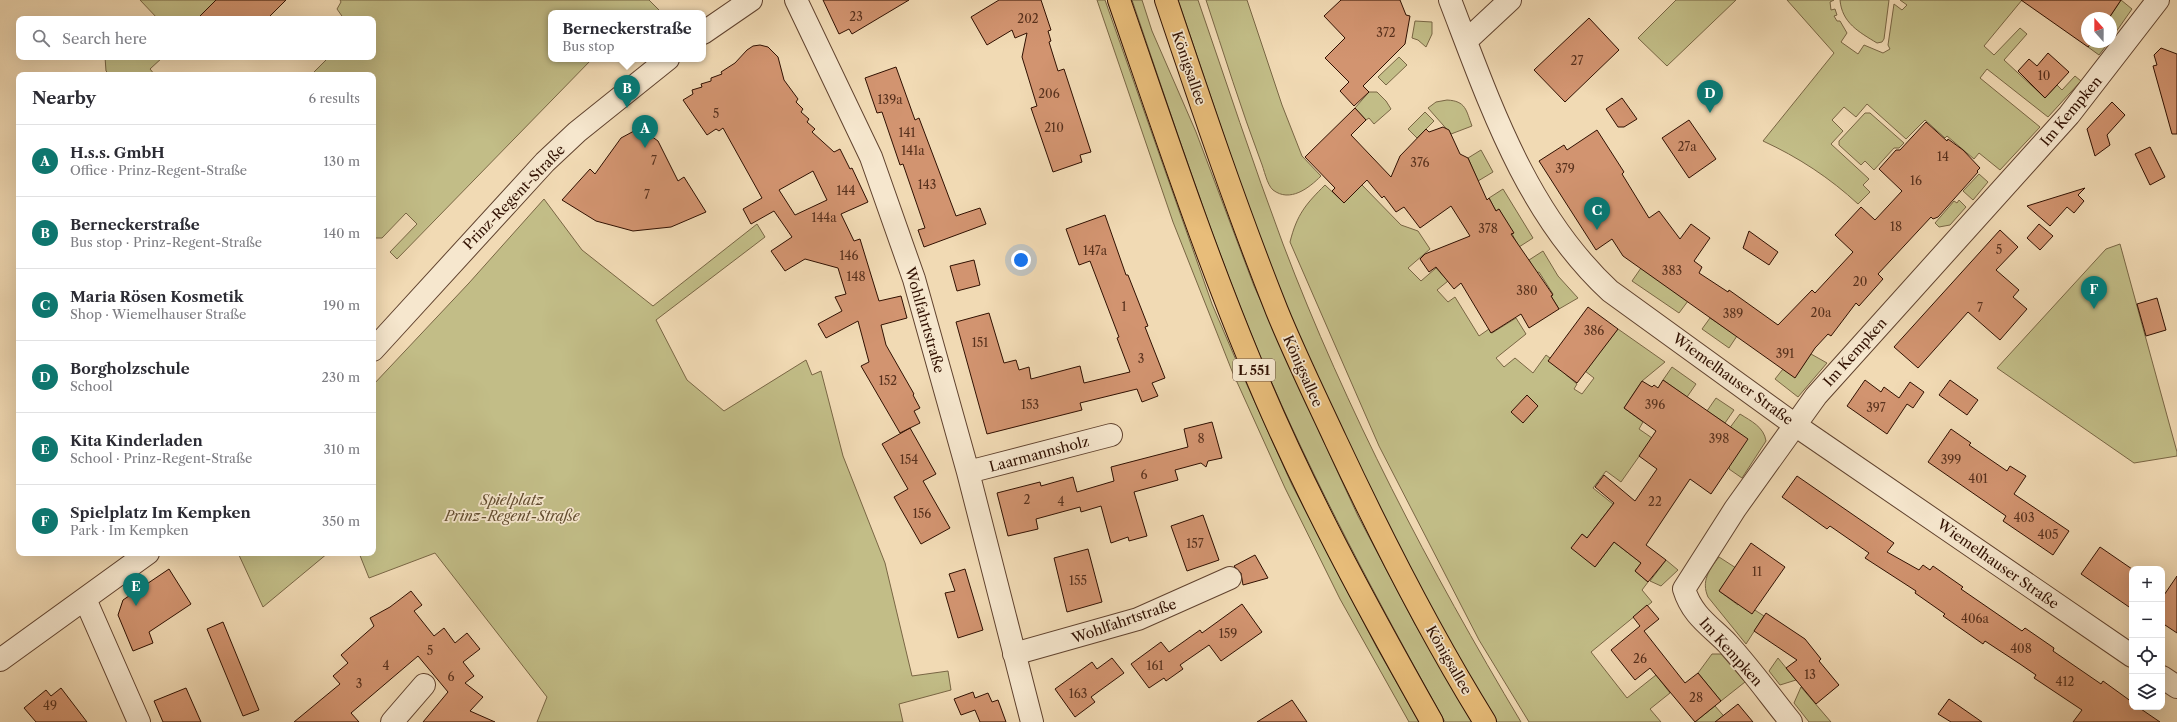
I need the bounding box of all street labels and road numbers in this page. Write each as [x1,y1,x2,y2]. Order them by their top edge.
street label: Königsallee [1168,29,1210,107]
street label: Im Kempken [2036,72,2106,150]
street label: Prinz-Regent-Straße [459,141,569,253]
street label: Wohlfahrtstraße [901,264,949,375]
street label: Im Kempken [1819,314,1891,390]
street label: Wiemelhauser Straße [1668,329,1797,429]
street label: Königsallee [1279,332,1327,410]
road number: L 551 [1233,359,1275,381]
street label: Laarmannsholz [987,432,1091,476]
street label: Wiemelhauser Straße [1933,515,2063,613]
street label: Wohlfahrtstraße [1068,595,1179,648]
street label: Im Kempken [1695,614,1767,690]
street label: Königsallee [1422,622,1476,698]

